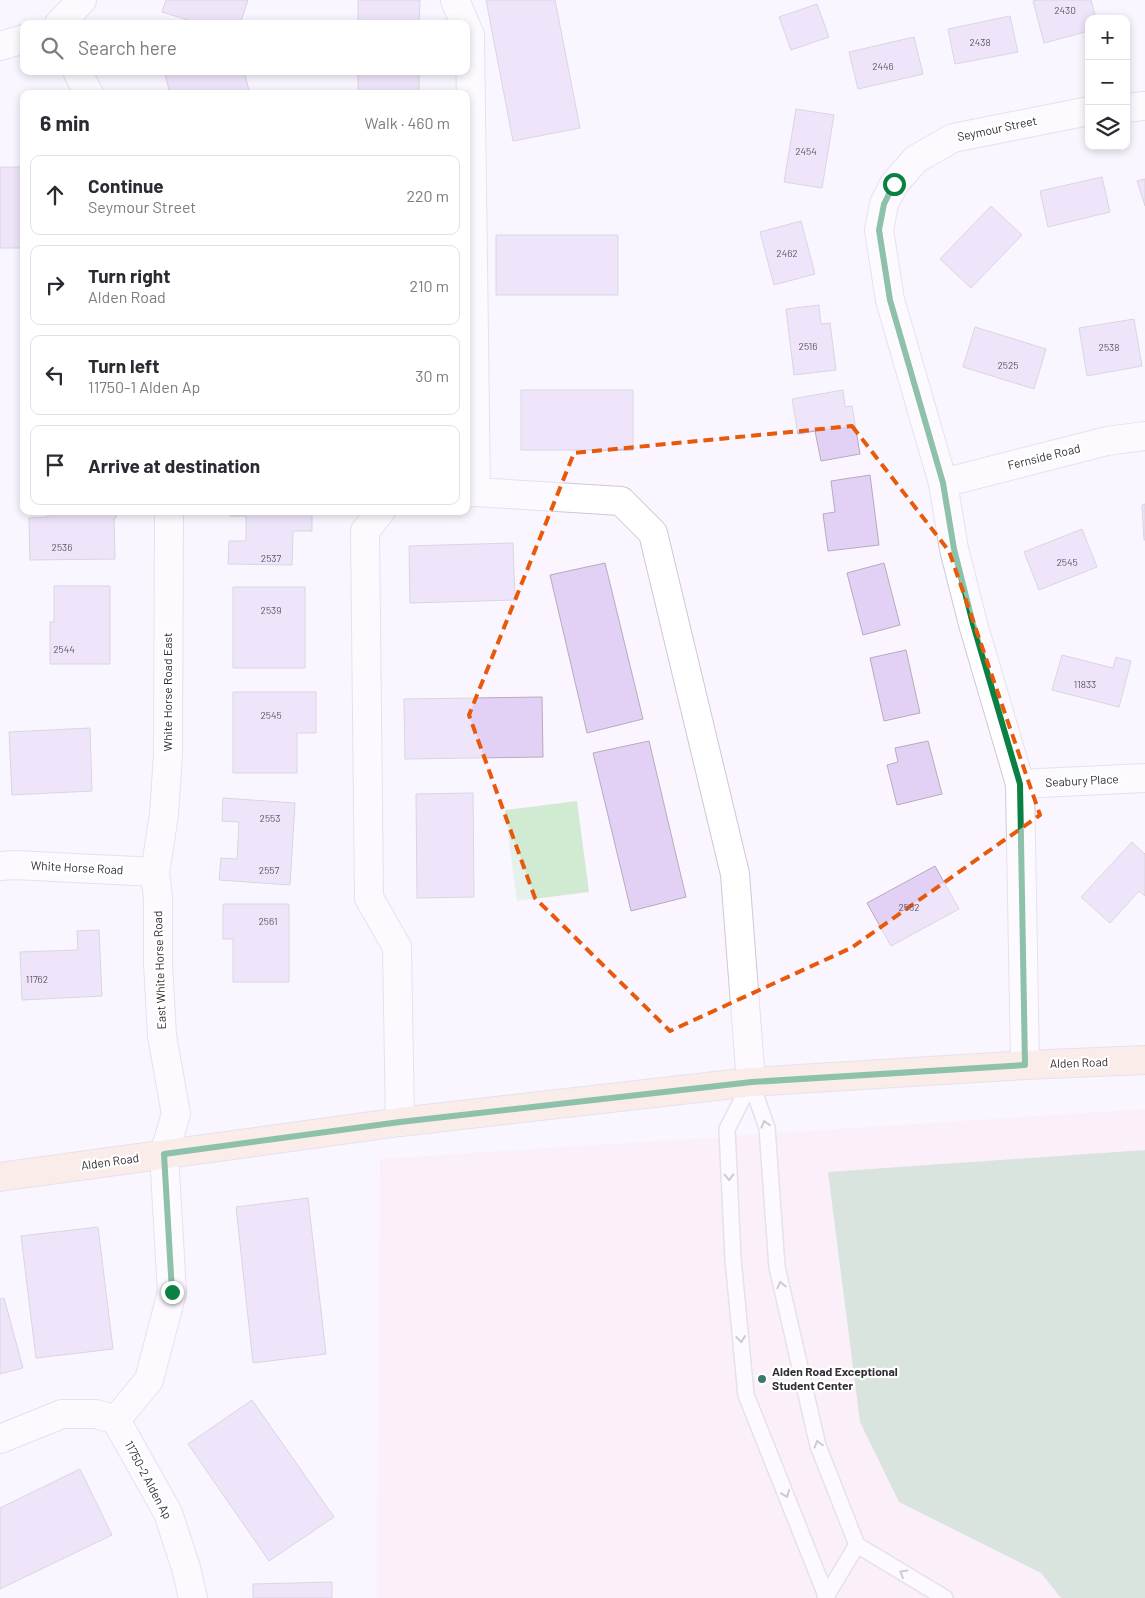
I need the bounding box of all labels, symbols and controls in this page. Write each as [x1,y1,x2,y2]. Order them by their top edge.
house number: 2430 [1054,4,1076,16]
map controls [1085,15,1130,150]
button: + [1085,15,1130,60]
search box [20,20,470,75]
icon: search [38,34,66,62]
text: Search here [78,36,177,59]
house number: 2438 [969,36,991,48]
house number: 2446 [872,60,894,72]
button: − [1085,60,1130,105]
button: layers [1085,105,1130,150]
text: 6 min [40,110,90,135]
text: Walk · 460 m [365,113,450,132]
street label: Seymour Street [956,113,1038,143]
house number: 2454 [795,145,817,157]
route start [883,173,906,196]
text: Continue [88,174,164,197]
icon: ahead [41,181,69,209]
text: 220 m [406,186,449,205]
text: Seymour Street [88,197,196,216]
house number: 2462 [776,247,798,259]
text: Turn right [88,264,170,287]
icon: right [41,271,69,299]
text: 210 m [410,276,449,295]
text: Alden Road [88,287,166,306]
house number: 2516 [799,340,817,352]
house number: 2538 [1099,341,1119,353]
text: Turn left [88,354,159,377]
house number: 2525 [998,359,1019,371]
icon: left [41,361,69,389]
text: 30 m [415,366,449,385]
text: 11750-1 Alden Ap [88,377,200,396]
street label: Fernside Road [1006,440,1081,472]
icon: arrive [41,451,69,479]
text: Arrive at destination [88,454,260,477]
house number: 2536 [52,541,72,553]
house number: 2537 [261,552,281,564]
house number: 2545 [1056,556,1078,568]
house number: 2539 [261,604,281,616]
street label: White Horse Road East [160,633,174,751]
house number: 2544 [53,643,75,655]
house number: 11833 [1074,678,1096,690]
house number: 2545 [260,709,282,721]
street label: Seabury Place [1045,771,1119,789]
house number: 2553 [260,812,280,824]
street label: White Horse Road [30,858,124,876]
house number: 2557 [259,864,279,876]
house number: 2552 [899,901,920,913]
street label: East White Horse Road [150,910,168,1030]
house number: 2561 [259,915,277,927]
house number: 11762 [26,973,48,985]
street label: Alden Road [1050,1054,1108,1070]
one-way arrow [760,1120,771,1128]
street label: Alden Road [80,1150,140,1172]
one-way arrow [724,1173,735,1181]
route end [161,1281,184,1304]
one-way arrow [776,1281,787,1290]
one-way arrow [735,1336,746,1344]
place label: Alden Road Exceptional Student Center [772,1364,898,1392]
marker: Alden Road Exceptional Student Center [756,1373,768,1385]
street label: 11750-2 Alden Ap [122,1438,175,1521]
one-way arrow [814,1440,824,1448]
one-way arrow [779,1489,790,1498]
one-way arrow [900,1569,909,1579]

